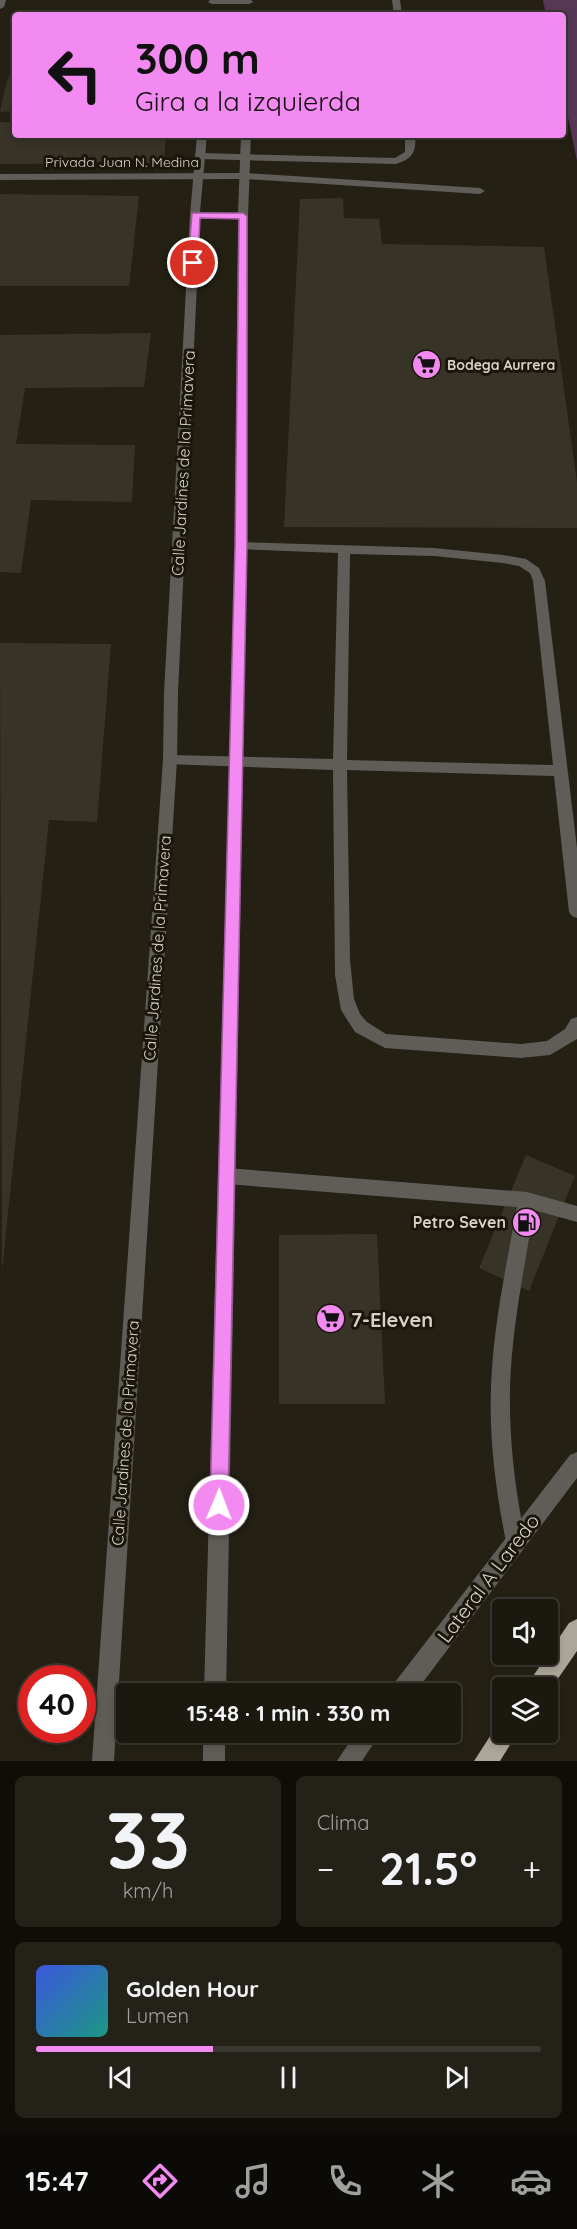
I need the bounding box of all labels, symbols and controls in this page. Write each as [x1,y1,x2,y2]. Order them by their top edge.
text: 300 m [135,32,260,85]
icon: left [36,36,114,114]
text: Gira a la izquierda [135,84,361,118]
street label: Privada Juan N. Medina [45,153,199,171]
pin [167,237,218,288]
icon: arrive [176,246,209,279]
supermarket icon: Bodega Aurrera [410,349,442,381]
street label: Calle Jardines de la Primavera [167,350,199,576]
place label: Bodega Aurrera [447,356,555,374]
street label: Calle Jardines de la Primavera [139,835,175,1061]
fuel station icon: Petro Seven [511,1206,543,1238]
place label: Petro Seven [413,1212,506,1232]
supermarket icon: 7-Eleven [314,1303,346,1335]
place label: 7-Eleven [351,1307,433,1332]
street label: Calle Jardines de la Primavera [107,1320,143,1546]
position arrow [187,1473,251,1537]
street label: Lateral A Laredo [432,1509,544,1647]
map controls [492,1599,558,1743]
button: sound [492,1599,558,1665]
speed limit sign: 40 [18,1665,96,1743]
button: layers [492,1677,558,1743]
text: 15:48 · 1 min · 330 m [187,1699,390,1727]
text: 33 [106,1790,190,1888]
text: Clima [317,1810,369,1835]
text: 21.5° [379,1840,477,1896]
text: − [317,1848,334,1889]
text: + [522,1848,541,1889]
text: km/h [123,1878,173,1903]
text: Golden Hour [126,1975,259,2003]
text: Lumen [126,2003,189,2028]
icon: previous [104,2061,137,2094]
icon: pause [272,2061,305,2094]
icon: next [440,2061,473,2094]
icon: directions [139,2160,181,2202]
icon: music [232,2160,274,2202]
icon: phone [324,2160,366,2202]
icon: climate [417,2160,459,2202]
icon: car [510,2160,552,2202]
text: 15:47 [25,2164,89,2198]

